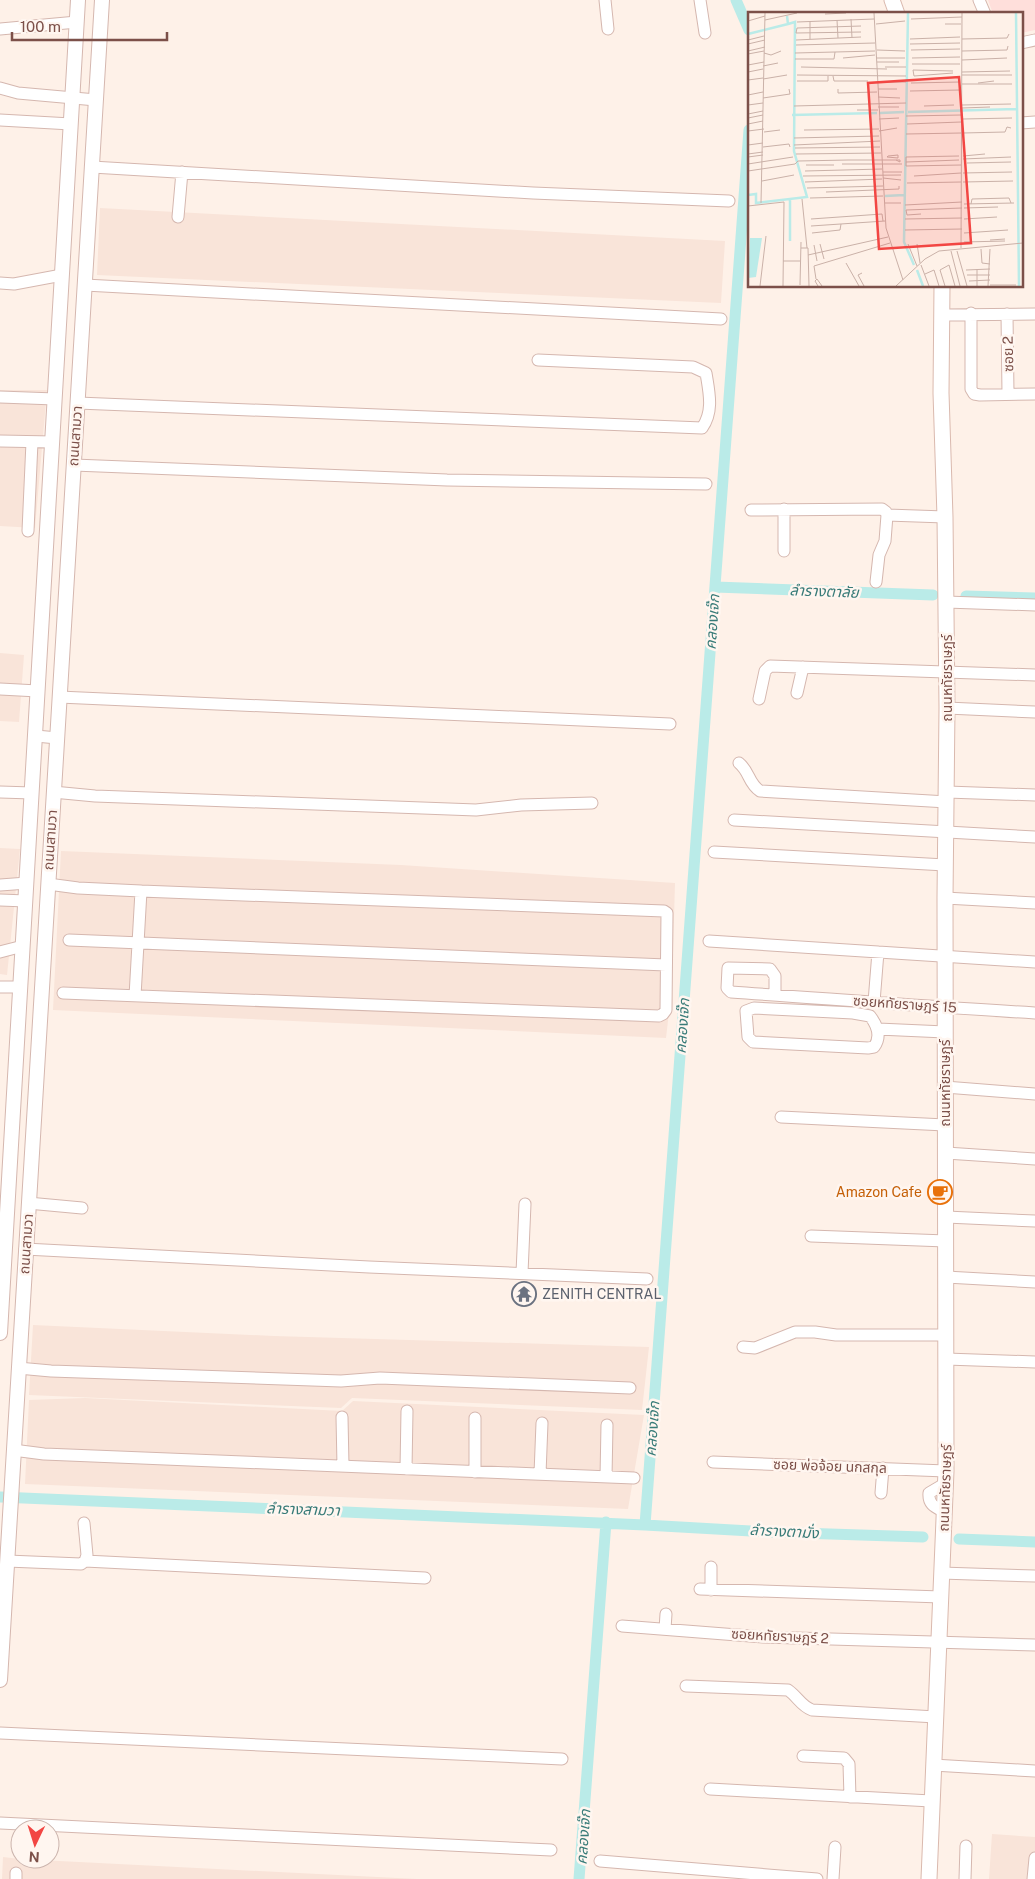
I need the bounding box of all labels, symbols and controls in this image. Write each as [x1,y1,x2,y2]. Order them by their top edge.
scale bar [12,10,168,42]
inset map [748,12,1022,288]
text: 100 m [20,18,61,35]
street label: ซอย 2 [1000,336,1016,372]
street label: ถนนสามวา [65,405,85,467]
water label: ลำรางตาลัย [789,581,860,601]
water label: คลองเจ๊ก [702,593,722,650]
street label: ถนนหทัยราษฎร์ [939,634,955,722]
street label: ถนนสามวา [40,809,60,871]
street label: ซอยหทัยราษฎร์ 15 [853,992,957,1016]
water label: คลองเจ๊ก [672,997,692,1054]
street label: ถนนหทัยราษฎร์ [937,1039,953,1127]
cafe icon: Amazon Cafe [927,1179,953,1205]
place label: Amazon Cafe [836,1184,922,1200]
street label: ถนนสามวา [16,1213,36,1275]
temple icon: ZENITH CENTRAL [511,1281,537,1307]
place label: ZENITH CENTRAL [542,1286,661,1302]
water label: คลองเจ๊ก [642,1400,662,1457]
street label: ถนนหทัยราษฎร์ [935,1443,955,1532]
street label: ซอย พ่อจ้อย นกสกุล [773,1456,887,1477]
water label: ลำรางสามวา [266,1499,341,1519]
water label: ลำรางตามั่ง [749,1520,820,1541]
street label: ซอยหทัยราษฎร์ 2 [731,1625,829,1647]
water label: คลองเจ๊ก [573,1808,593,1865]
north arrow [10,1819,60,1869]
text: N [28,1849,40,1865]

